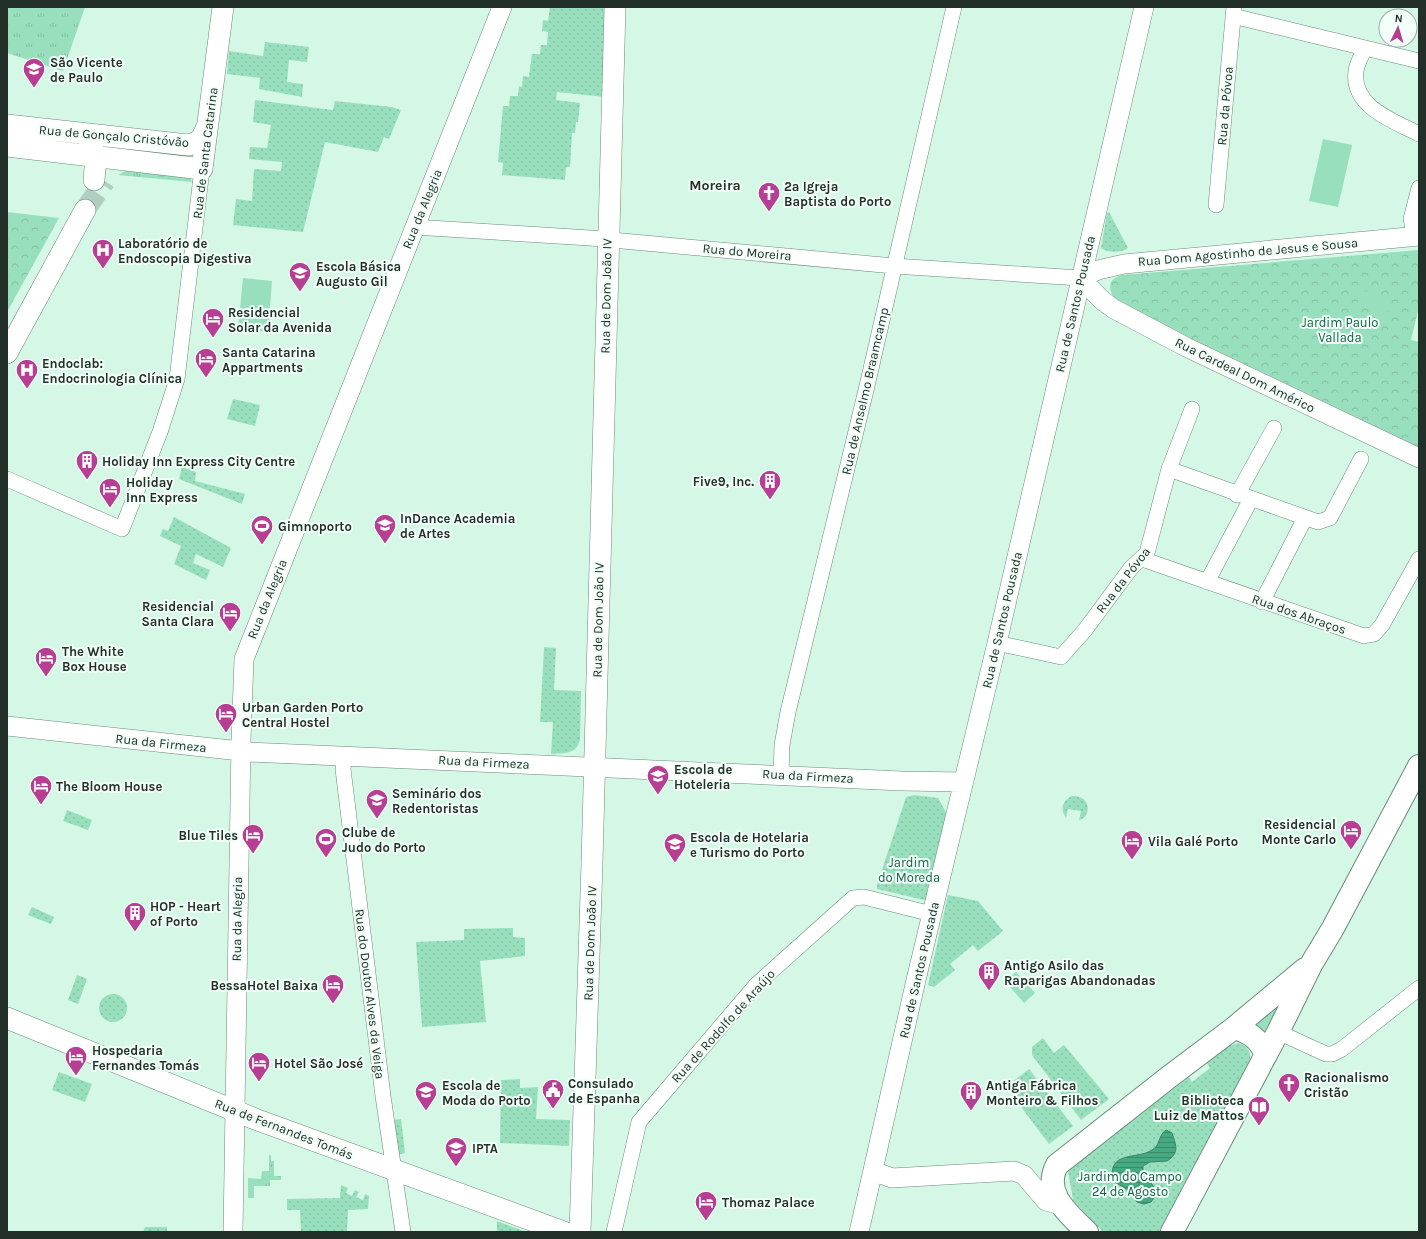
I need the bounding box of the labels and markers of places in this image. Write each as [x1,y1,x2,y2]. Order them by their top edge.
place label: São Vicente de Paulo [50,55,123,85]
school or university icon: São Vicente de Paulo [21,56,47,89]
place label: 2ª Igreja Baptista do Porto [784,179,891,209]
church icon: 2ª Igreja Baptista do Porto [756,180,782,213]
place label: Laboratório de Endoscopia Digestiva [118,236,252,266]
hospital icon: Laboratório de Endoscopia Digestiva [90,237,116,270]
place label: Escola Básica Augusto Gil [316,259,401,289]
school or university icon: Escola Básica Augusto Gil [287,260,313,293]
place label: Residencial Solar da Avenida [228,305,332,335]
hotel icon: Residencial Solar da Avenida [200,306,226,339]
place label: Santa Catarina Appartments [222,345,316,375]
hotel icon: Santa Catarina Appartments [193,346,219,379]
place label: Endoclab: Endocrinologia Clínica [42,356,182,386]
hospital icon: Endoclab: Endocrinologia Clínica [14,357,40,390]
building icon: Holiday Inn Express City Centre [74,448,100,481]
place label: Holiday Inn Express City Centre [102,454,295,469]
building icon: Five9, Inc. [757,468,783,501]
place label: Five9, Inc. [693,474,754,489]
place label: Holiday Inn Express [126,475,198,505]
hotel icon: Holiday Inn Express [97,476,123,509]
place label: InDance Academia de Artes [400,511,515,541]
school or university icon: InDance Academia de Artes [372,512,398,545]
sports icon: Gimnoporto [249,513,275,546]
place label: Gimnoporto [278,519,352,534]
place label: Residencial Santa Clara [141,599,214,629]
hotel icon: Residencial Santa Clara [217,600,243,633]
place label: The White Box House [62,644,127,674]
hotel icon: The White Box House [33,645,59,678]
place label: Urban Garden Porto Central Hostel [242,700,363,730]
hotel icon: Urban Garden Porto Central Hostel [213,701,239,734]
place label: Escola de Hoteleria [674,762,733,792]
school or university icon: Escola de Hoteleria [645,763,671,796]
hotel icon: The Bloom House [28,773,54,806]
place label: The Bloom House [56,779,162,794]
place label: Seminário dos Redentoristas [392,786,482,816]
school or university icon: Seminário dos Redentoristas [364,787,390,820]
place label: Residencial Monte Carlo [1262,817,1336,847]
hotel icon: Residencial Monte Carlo [1338,818,1364,851]
hotel icon: Blue Tiles [240,822,266,855]
place label: Clube de Judo do Porto [342,825,426,855]
sports icon: Clube de Judo do Porto [313,826,339,859]
place label: Blue Tiles [178,828,238,843]
hotel icon: Vila Galé Porto [1119,828,1145,861]
place label: Escola de Hotelaria e Turismo do Porto [690,830,809,860]
school or university icon: Escola de Hotelaria e Turismo do Porto [662,831,688,864]
place label: Vila Galé Porto [1148,834,1238,849]
place label: HOP - Heart of Porto [150,899,221,929]
building icon: HOP - Heart of Porto [122,900,148,933]
place label: Antigo Asilo das Raparigas Abandonadas [1004,958,1156,988]
building icon: Antigo Asilo das Raparigas Abandonadas [976,959,1002,992]
hotel icon: BessaHotel Baixa [320,972,346,1005]
place label: BessaHotel Baixa [210,978,318,993]
place label: Hospedaria Fernandes Tomás [92,1043,200,1073]
hotel icon: Hospedaria Fernandes Tomás [63,1044,89,1077]
hotel icon: Hotel São José [246,1050,272,1083]
place label: Hotel São José [274,1056,363,1071]
place label: Racionalismo Cristão [1304,1070,1389,1100]
church icon: Racionalismo Cristão [1276,1071,1302,1104]
place label: Consulado de Espanha [568,1076,640,1106]
public building icon: Consulado de Espanha [540,1077,566,1110]
place label: Escola de Moda do Porto [442,1078,531,1108]
place label: Antiga Fábrica Monteiro & Filhos [986,1078,1098,1108]
school or university icon: Escola de Moda do Porto [413,1079,439,1112]
building icon: Antiga Fábrica Monteiro & Filhos [958,1079,984,1112]
place label: Biblioteca Luiz de Mattos [1154,1093,1244,1123]
library icon: Biblioteca Luiz de Mattos [1246,1094,1272,1127]
school or university icon: IPTA [443,1135,469,1168]
place label: IPTA [472,1141,498,1156]
hotel icon: Thomaz Palace [693,1189,719,1222]
place label: Thomaz Palace [722,1195,815,1210]

